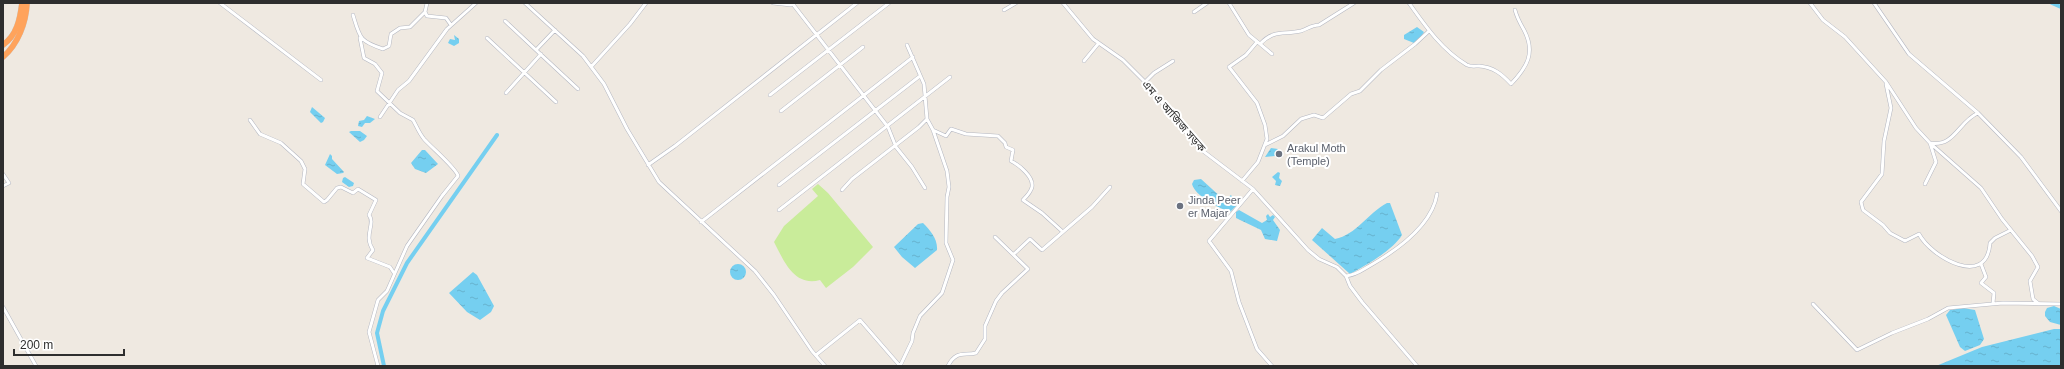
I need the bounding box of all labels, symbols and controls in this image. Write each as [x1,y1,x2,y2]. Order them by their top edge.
street label: এম এ আজিজ সড়ক [1140,78,1208,154]
place label: Arakul Moth (Temple) [1287,142,1346,167]
marker: Arakul Moth (Temple) [1274,149,1284,159]
place label: Jinda Peer er Majar [1188,194,1241,219]
marker: Jinda Peer er Majar [1175,201,1185,211]
scale bar [14,331,124,357]
text: 200 m [20,338,53,352]

